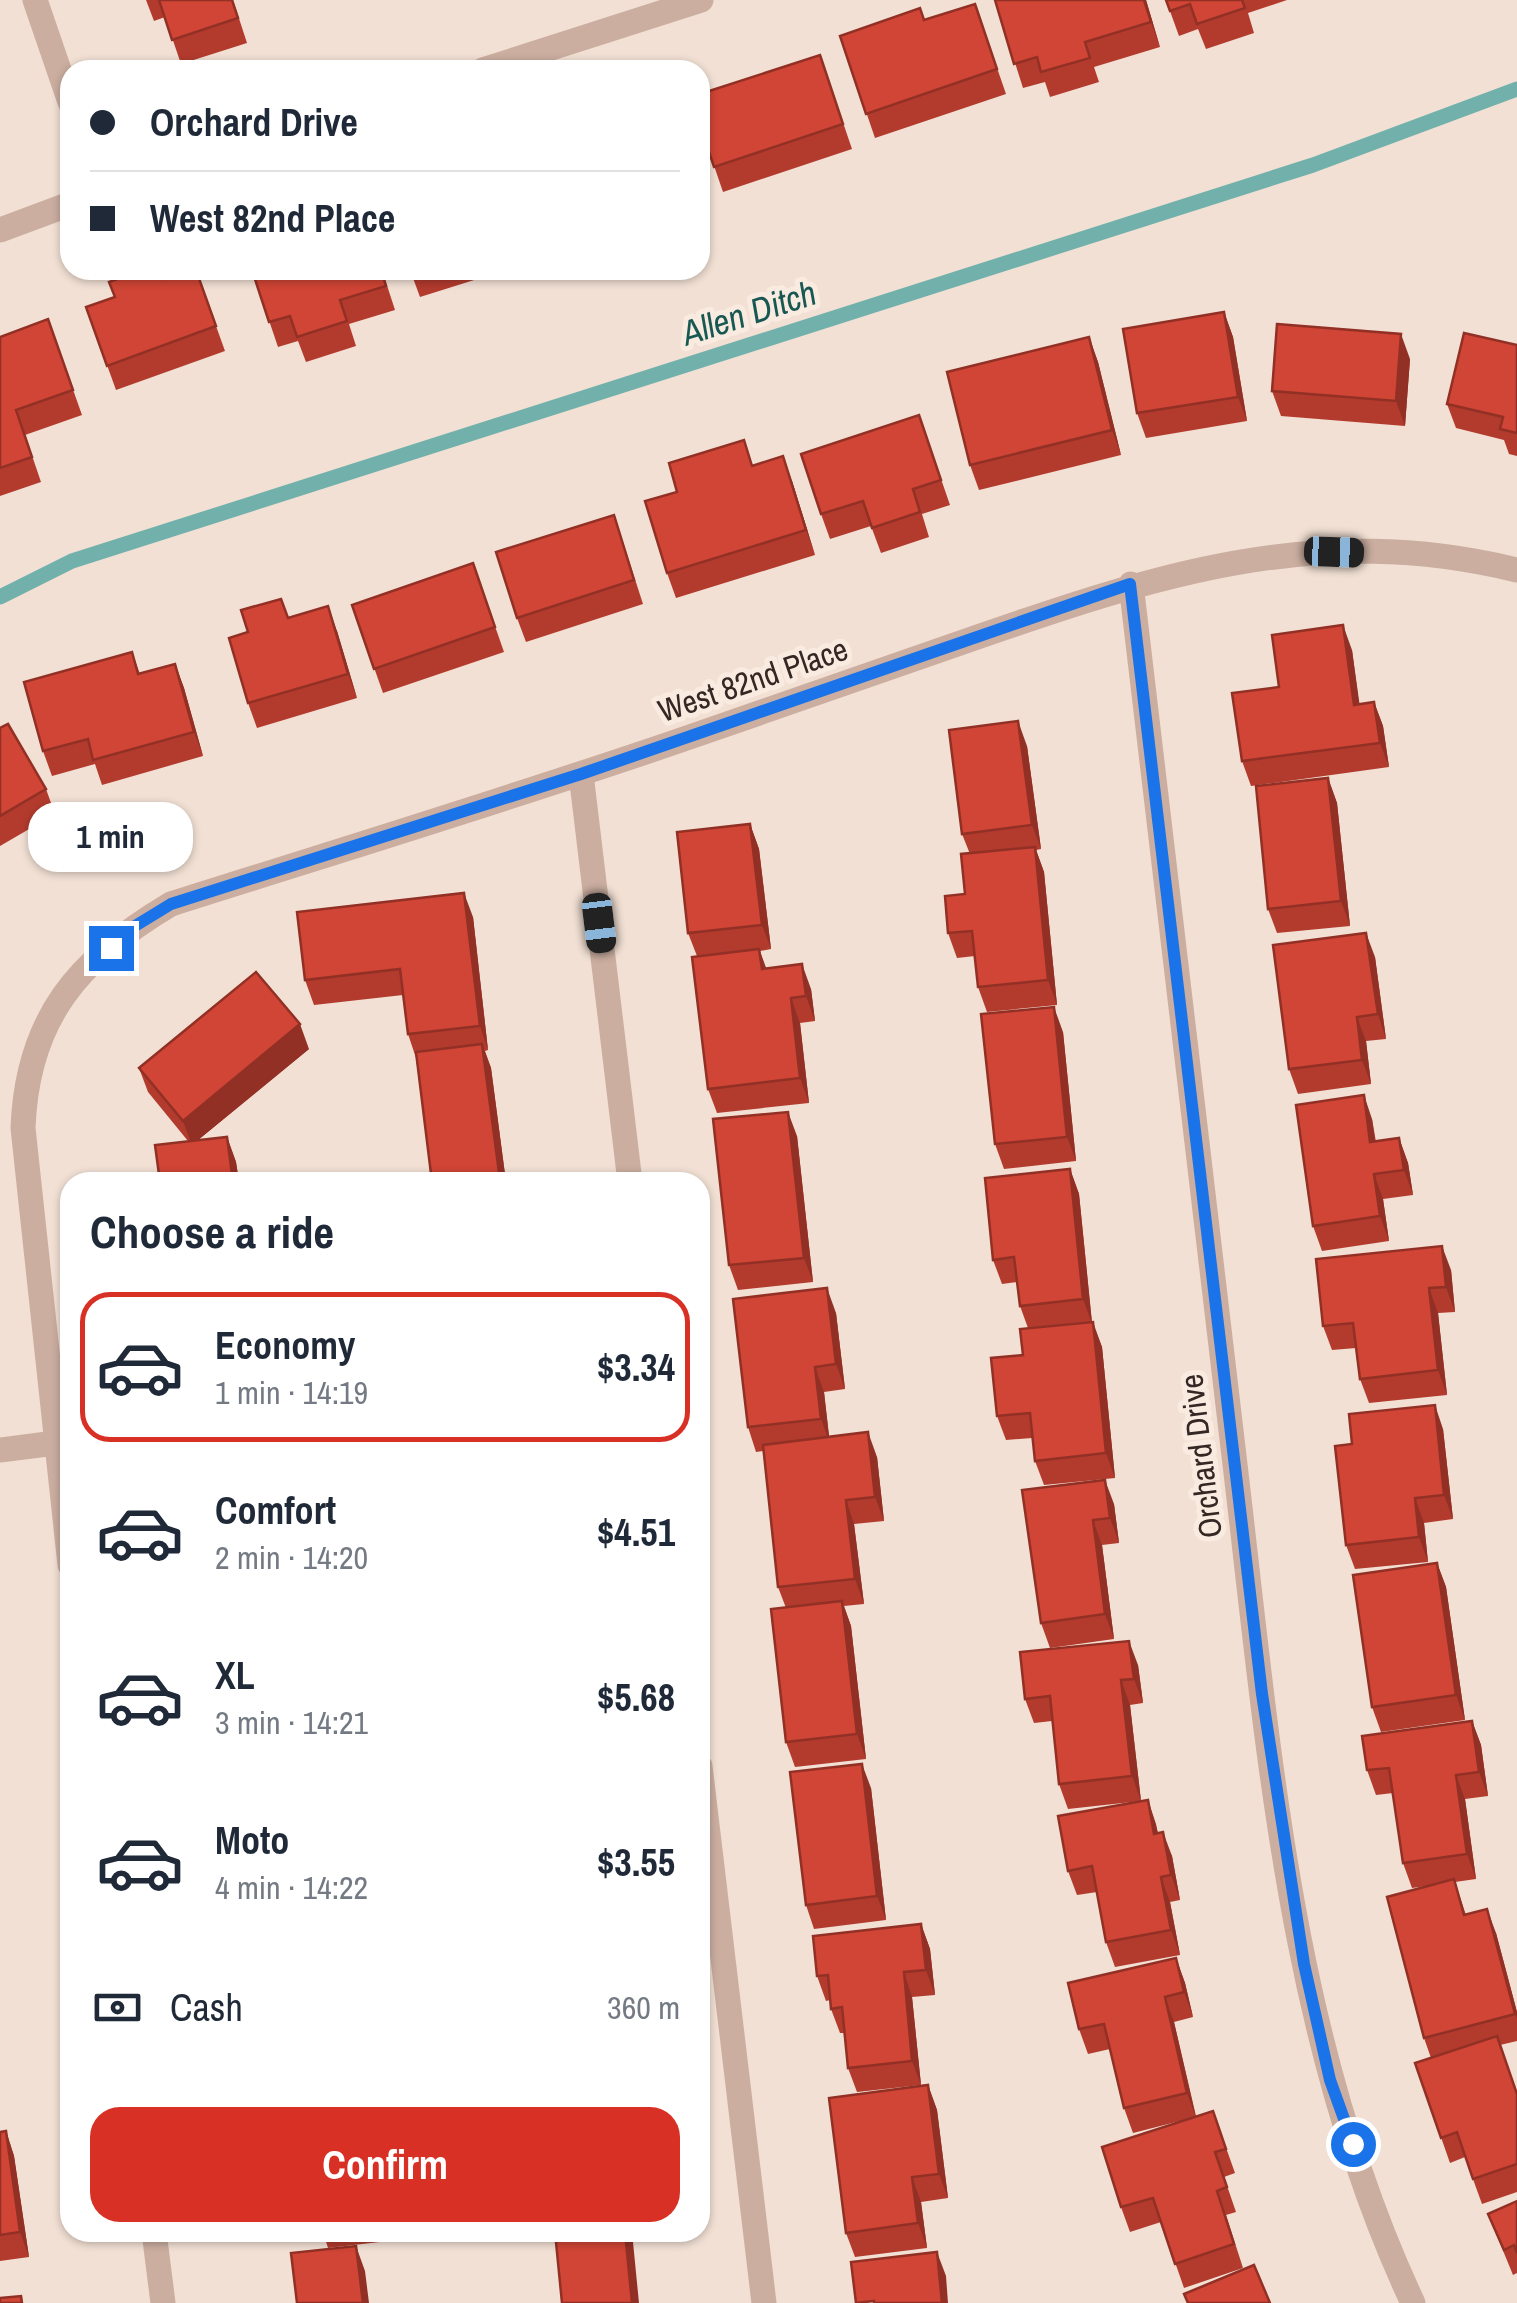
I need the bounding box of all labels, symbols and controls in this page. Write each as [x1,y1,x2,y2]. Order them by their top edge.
text: Orchard Drive [150,97,358,148]
text: West 82nd Place [150,193,395,244]
water label: Allen Ditch [674,269,822,357]
car [1303,536,1365,568]
street label: West 82nd Place [652,627,853,732]
callout: 1 min [28,803,194,873]
text: 1 min [76,815,145,858]
car [580,891,618,955]
route end [89,926,134,971]
text: Choose a ride [90,1201,334,1262]
text: Economy [215,1320,355,1371]
icon: car [95,1322,185,1412]
text: $3.34 [597,1342,675,1393]
text: 1 min · 14:19 [215,1371,368,1414]
street label: Orchard Drive [1169,1372,1232,1540]
text: Comfort [215,1485,336,1536]
icon: car [95,1487,185,1577]
text: $4.51 [597,1507,675,1558]
text: 2 min · 14:20 [215,1536,368,1579]
text: XL [215,1650,255,1701]
icon: car [95,1652,185,1742]
text: $5.68 [597,1672,675,1723]
text: 3 min · 14:21 [215,1701,368,1744]
text: Moto [215,1815,289,1866]
icon: car [95,1817,185,1907]
text: $3.55 [597,1837,675,1888]
text: 4 min · 14:22 [215,1866,368,1909]
icon: cash [90,1980,145,2035]
text: Cash [170,1982,243,2033]
text: 360 m [607,1986,680,2029]
button: Confirm [90,2107,680,2222]
route start [1331,2122,1376,2167]

